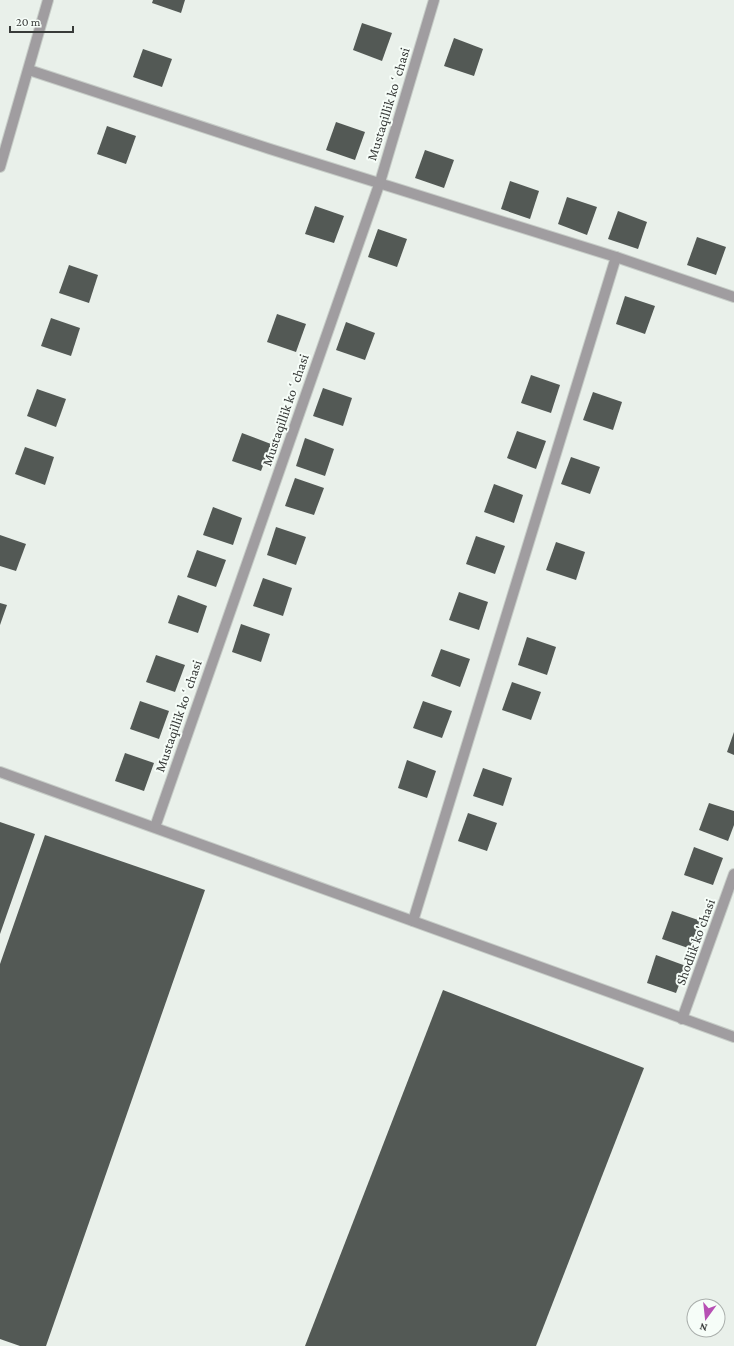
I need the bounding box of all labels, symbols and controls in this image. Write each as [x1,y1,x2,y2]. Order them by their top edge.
scale bar [10,8,73,34]
text: 20 m [16,15,41,29]
street label: Mustaqillik koʻchasi [363,45,413,162]
street label: Mustaqillik koʻchasi [258,352,312,468]
street label: Mustaqillik koʻchasi [151,658,205,774]
street label: Shodlik ko'chasi [672,896,718,987]
north arrow [686,1298,726,1338]
text: N [698,1321,709,1334]

